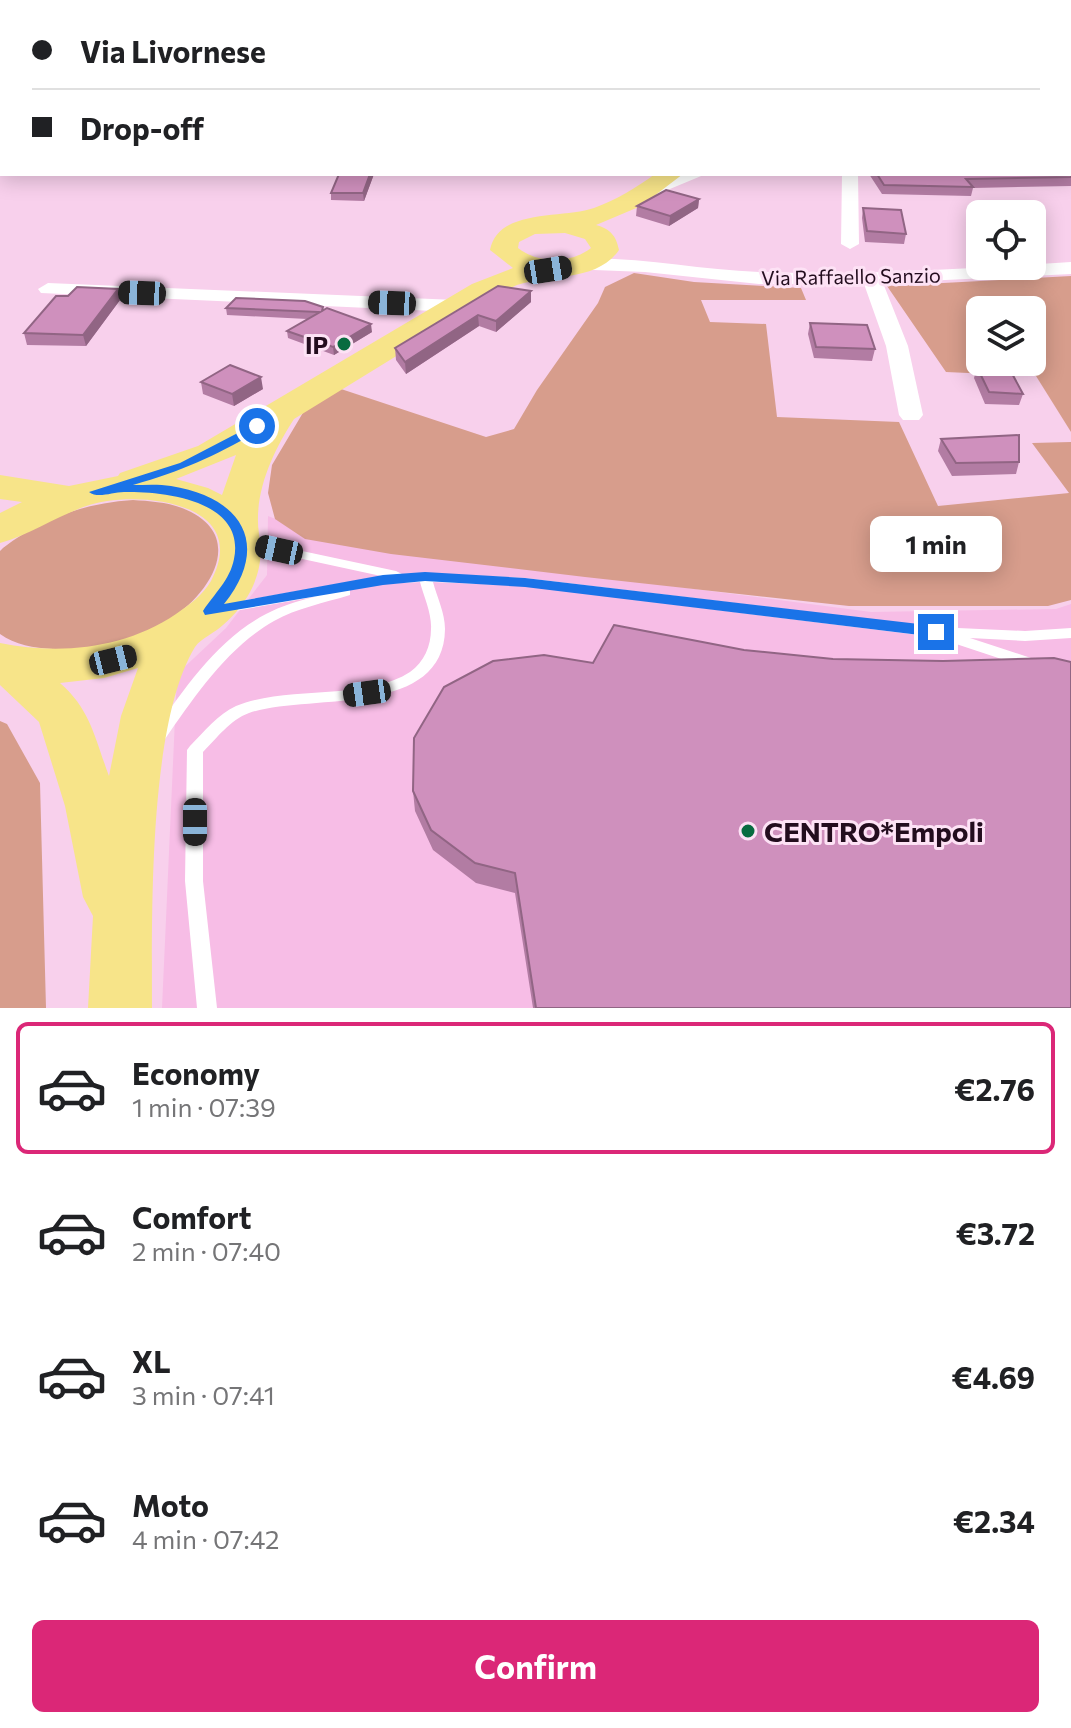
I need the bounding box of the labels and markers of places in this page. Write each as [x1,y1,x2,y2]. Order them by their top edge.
place label: IP [305,330,328,359]
marker: IP [335,335,353,353]
place label: CENTRO*Empoli [764,814,984,848]
marker: CENTRO*Empoli [739,822,757,840]

